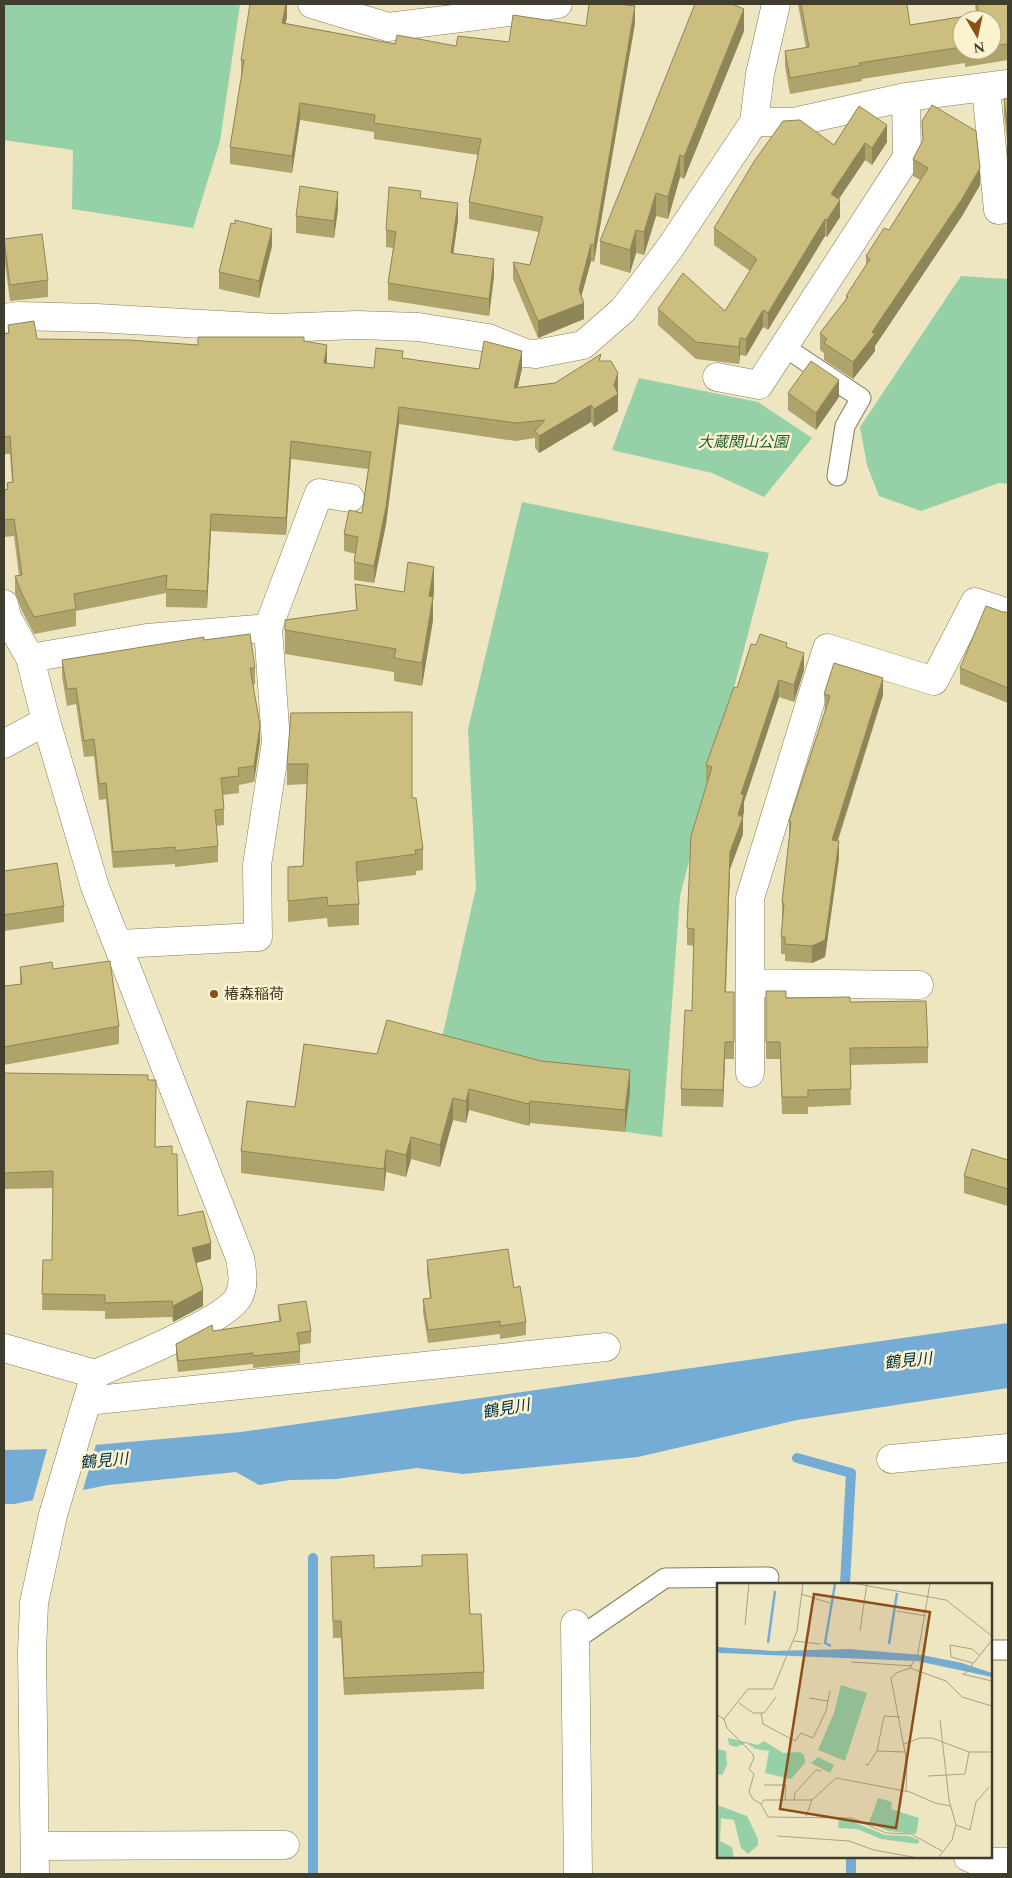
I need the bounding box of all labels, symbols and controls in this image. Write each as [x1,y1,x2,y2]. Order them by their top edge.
north arrow [952,10,1002,60]
text: N [972,36,986,59]
park label: 大蔵関山公園 [698,431,790,454]
place label: 椿森稲荷 [224,983,284,1006]
marker: 椿森稲荷 [208,988,220,1000]
water label: 鶴見川 [883,1346,935,1375]
water label: 鶴見川 [480,1393,534,1425]
water label: 鶴見川 [79,1447,131,1475]
inset map [717,1583,992,1858]

